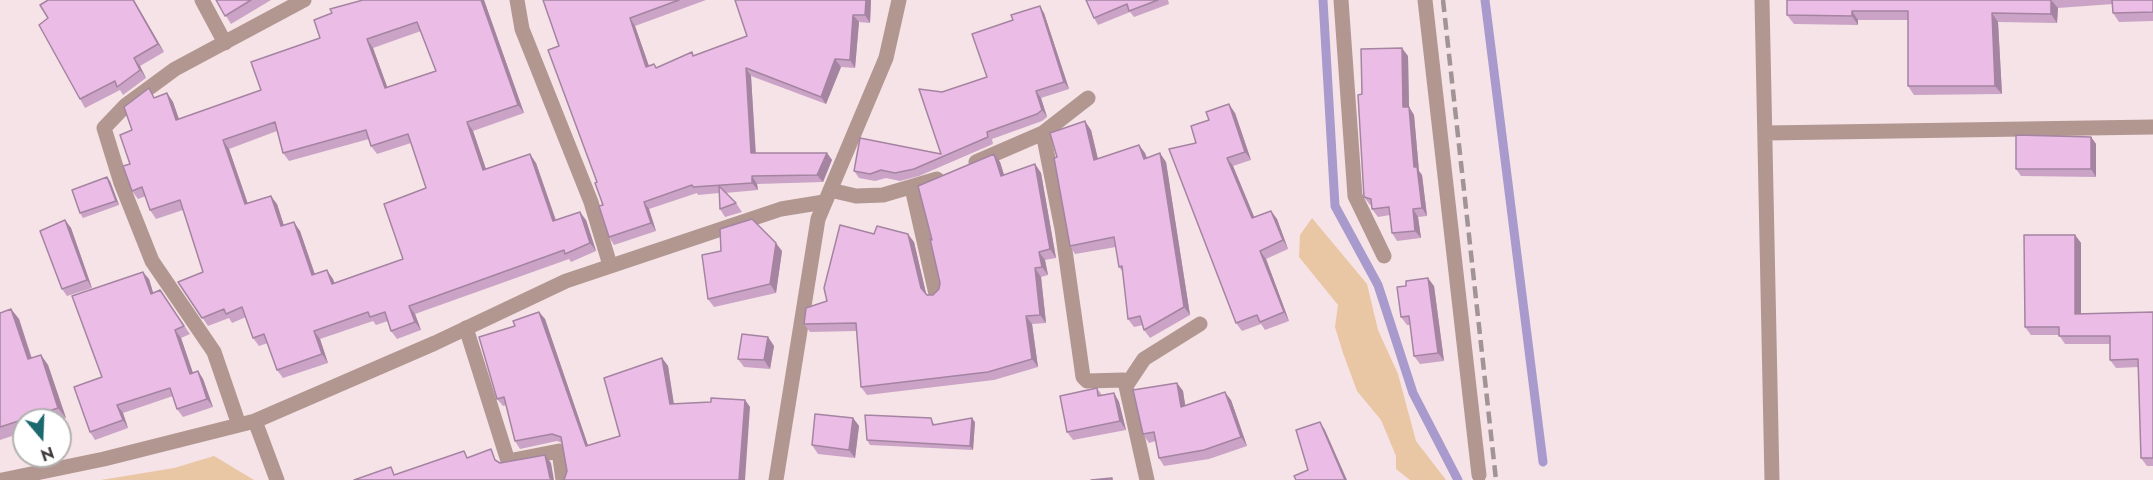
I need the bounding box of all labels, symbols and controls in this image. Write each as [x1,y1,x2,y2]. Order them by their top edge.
north arrow [12,408,72,468]
text: N [38,441,57,467]

